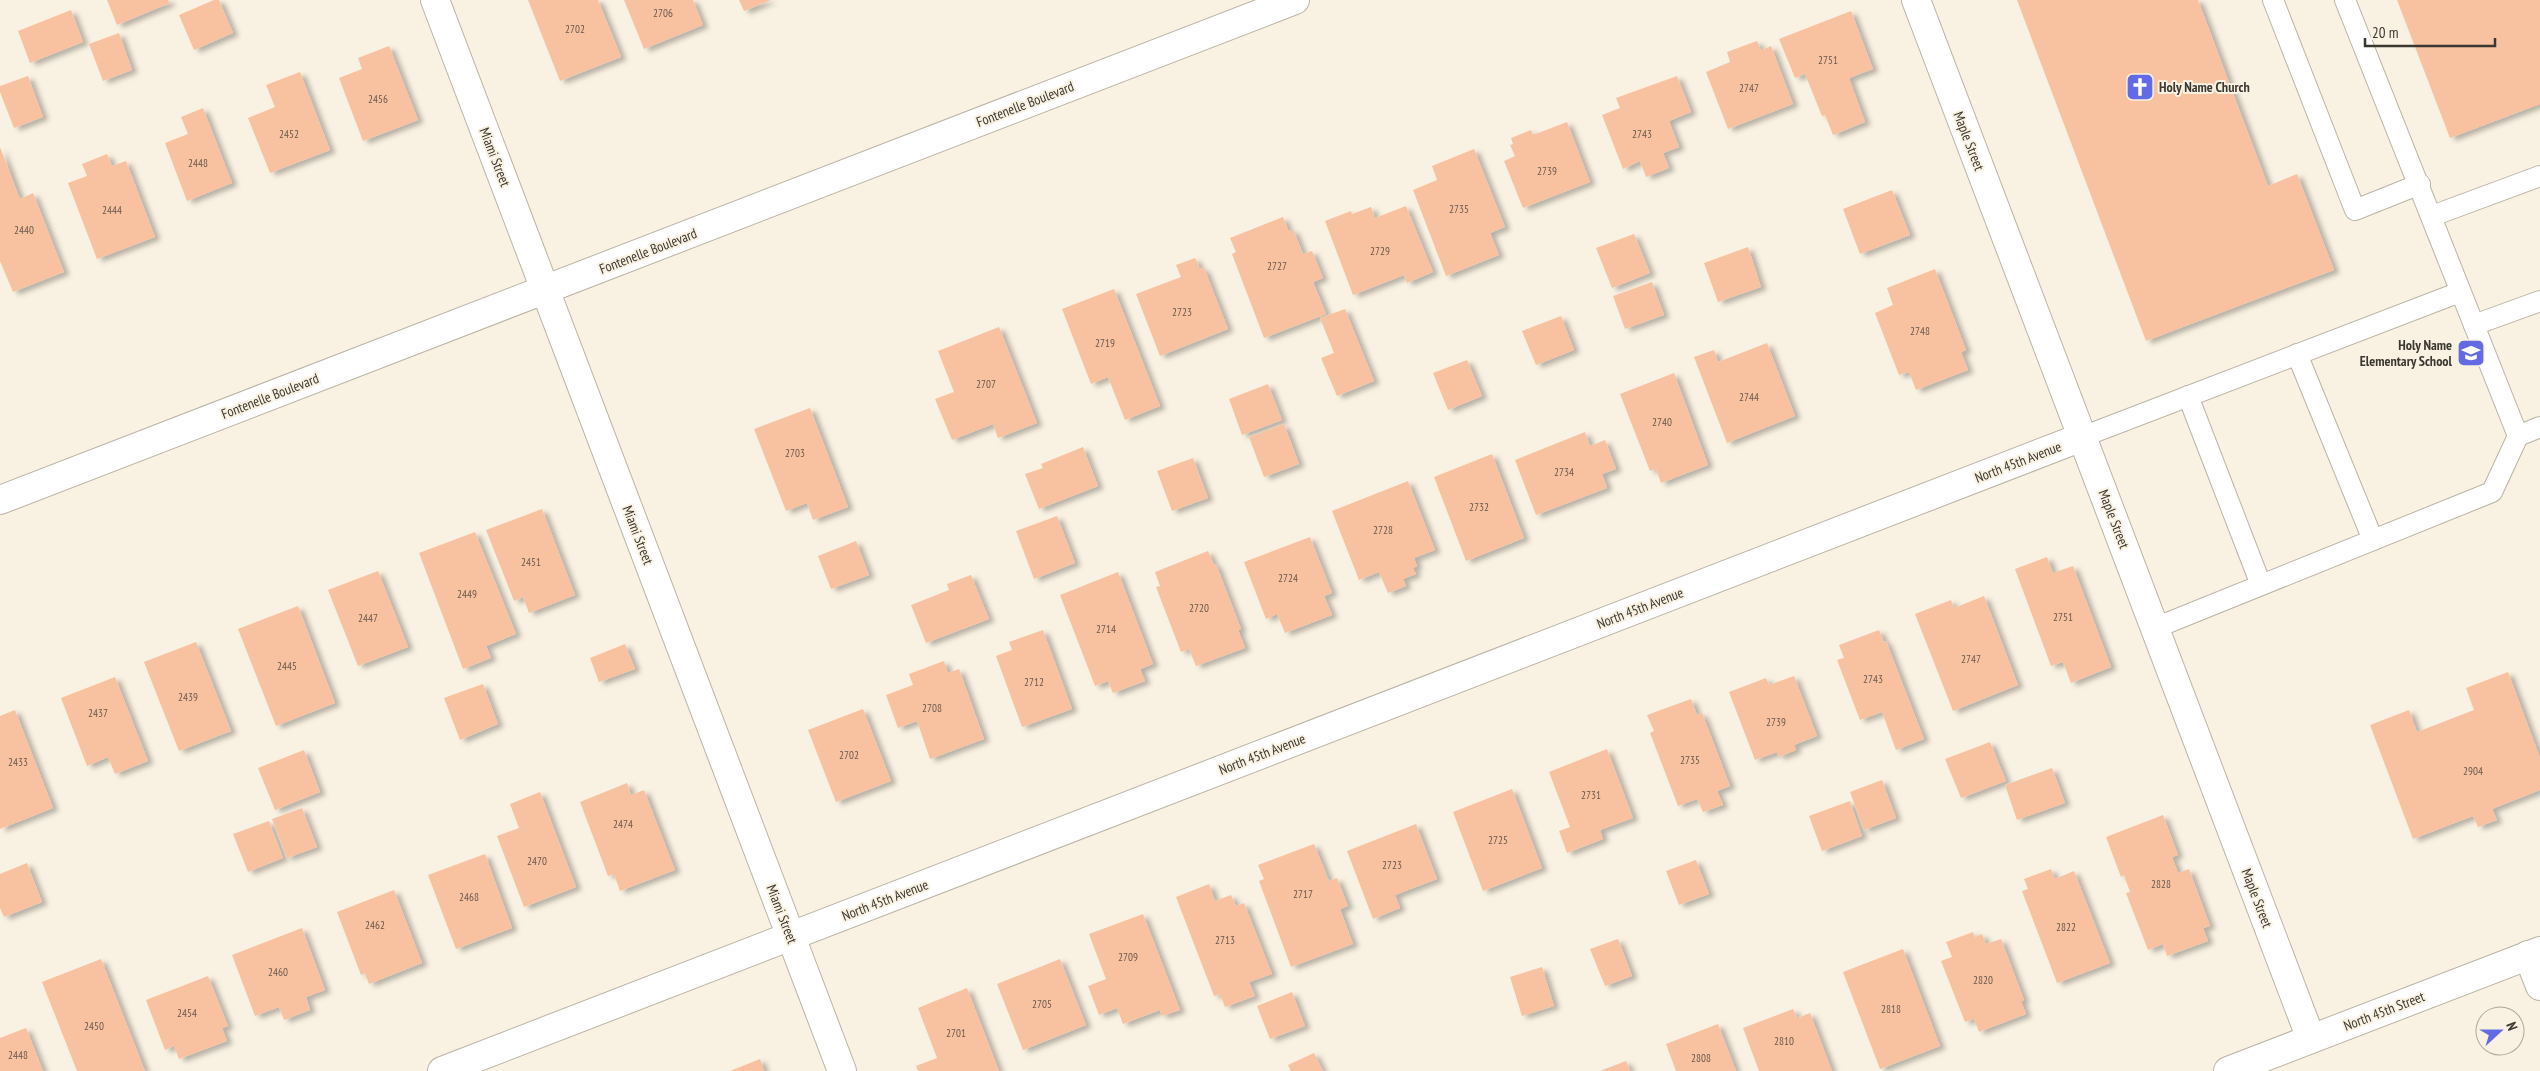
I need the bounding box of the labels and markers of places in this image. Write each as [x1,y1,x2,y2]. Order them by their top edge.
church icon: Holy Name Church [2125,72,2155,102]
place label: Holy Name Church [2159,78,2250,96]
place label: Holy Name Elementary School [2360,336,2453,370]
school or university icon: Holy Name Elementary School [2456,338,2486,368]

